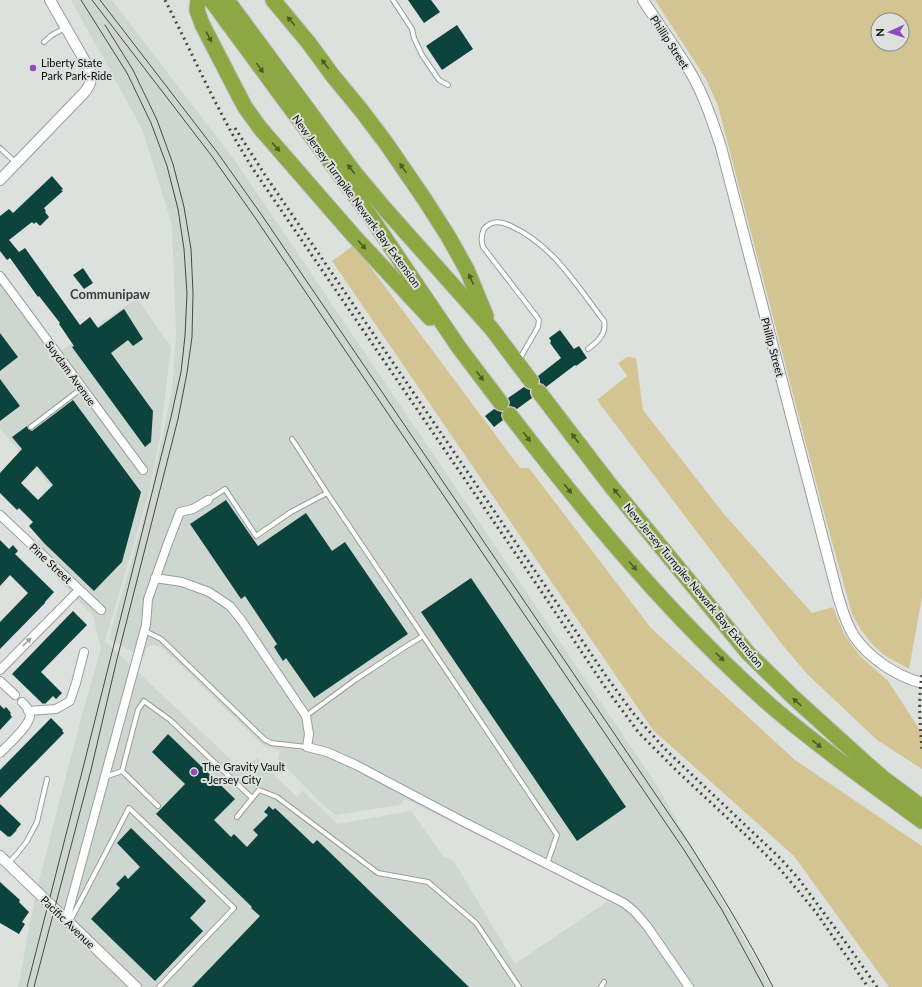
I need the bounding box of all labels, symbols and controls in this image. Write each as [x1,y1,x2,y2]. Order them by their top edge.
north arrow [870,12,910,52]
street label: Phillip Street [648,13,692,71]
one-way arrow [286,15,295,26]
text: N [873,28,886,37]
one-way arrow [206,31,212,42]
place label: Liberty State Park Park-Ride [41,56,112,82]
one-way arrow [321,59,329,70]
one-way arrow [256,62,265,73]
marker: Liberty State Park Park-Ride [28,63,38,73]
street label: New Jersey Turnpike Newark Bay Extension [290,112,424,290]
one-way arrow [271,143,280,152]
one-way arrow [347,163,356,174]
one-way arrow [399,163,407,173]
one-way arrow [357,240,367,250]
one-way arrow [468,273,474,284]
district label: Communipaw [70,286,151,302]
street label: Phillip Street [759,316,787,378]
street label: Suydam Avenue [43,338,99,408]
one-way arrow [476,371,484,381]
one-way arrow [522,432,530,442]
one-way arrow [571,433,579,444]
one-way arrow [564,484,572,495]
one-way arrow [613,488,621,499]
street label: New Jersey Turnpike Newark Bay Extension [621,500,767,670]
street label: Pine Street [27,540,75,586]
one-way arrow [629,561,638,571]
one-way arrow [23,637,32,647]
one-way arrow [715,652,725,662]
one-way arrow [792,697,803,706]
one-way arrow [811,739,822,748]
place label: The Gravity Vault - Jersey City [202,760,285,786]
marker: The Gravity Vault - Jersey City [189,767,199,777]
street label: Pacific Avenue [38,893,98,951]

